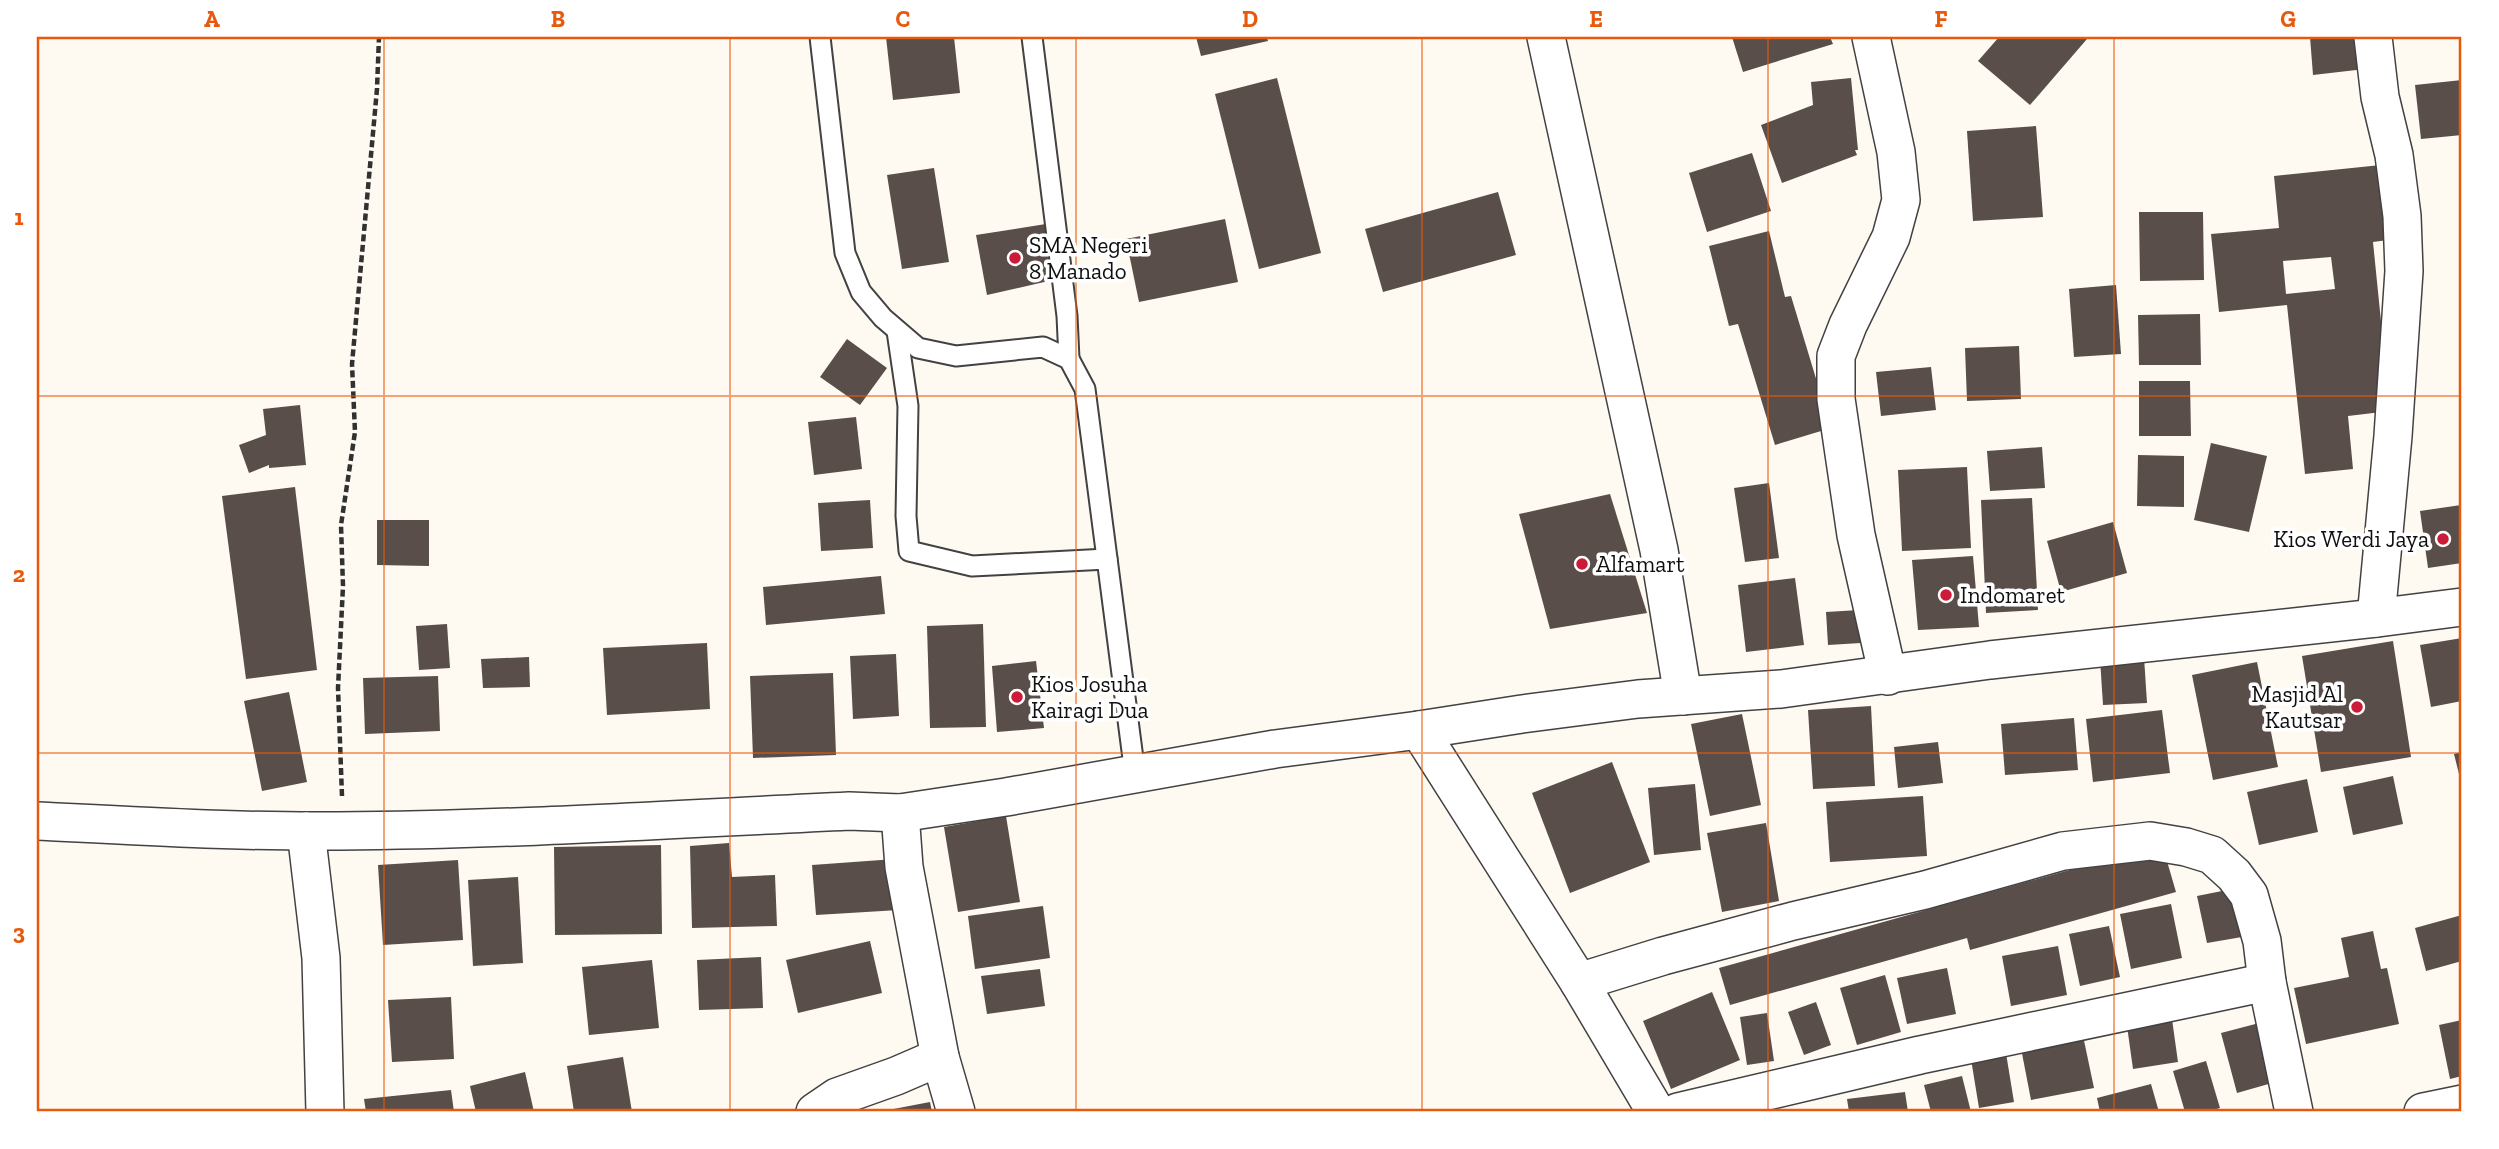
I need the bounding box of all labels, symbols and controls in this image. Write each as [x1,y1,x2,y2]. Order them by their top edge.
text: A [204,5,220,33]
text: B [551,5,565,33]
text: C [896,5,910,33]
text: D [1242,5,1258,33]
text: E [1589,5,1603,33]
text: F [1934,5,1948,33]
text: G [2280,5,2296,33]
text: 1 [14,203,24,231]
place label: SMA Negeri 8 Manado [1029,231,1148,285]
marker: SMA Negeri 8 Manado [1007,250,1023,266]
place label: Kios Werdi Jaya [2273,525,2429,553]
marker: Kios Werdi Jaya [2435,531,2451,547]
place label: Alfamart [1596,550,1685,578]
marker: Alfamart [1574,556,1590,572]
text: 2 [13,560,25,588]
place label: Indomaret [1960,581,2065,609]
marker: Indomaret [1938,587,1954,603]
place label: Kios Josuha Kairagi Dua [1031,670,1149,724]
place label: Masjid Al Kautsar [2251,680,2343,734]
marker: Kios Josuha Kairagi Dua [1009,689,1025,705]
marker: Masjid Al Kautsar [2349,699,2365,715]
text: 3 [13,918,25,946]

